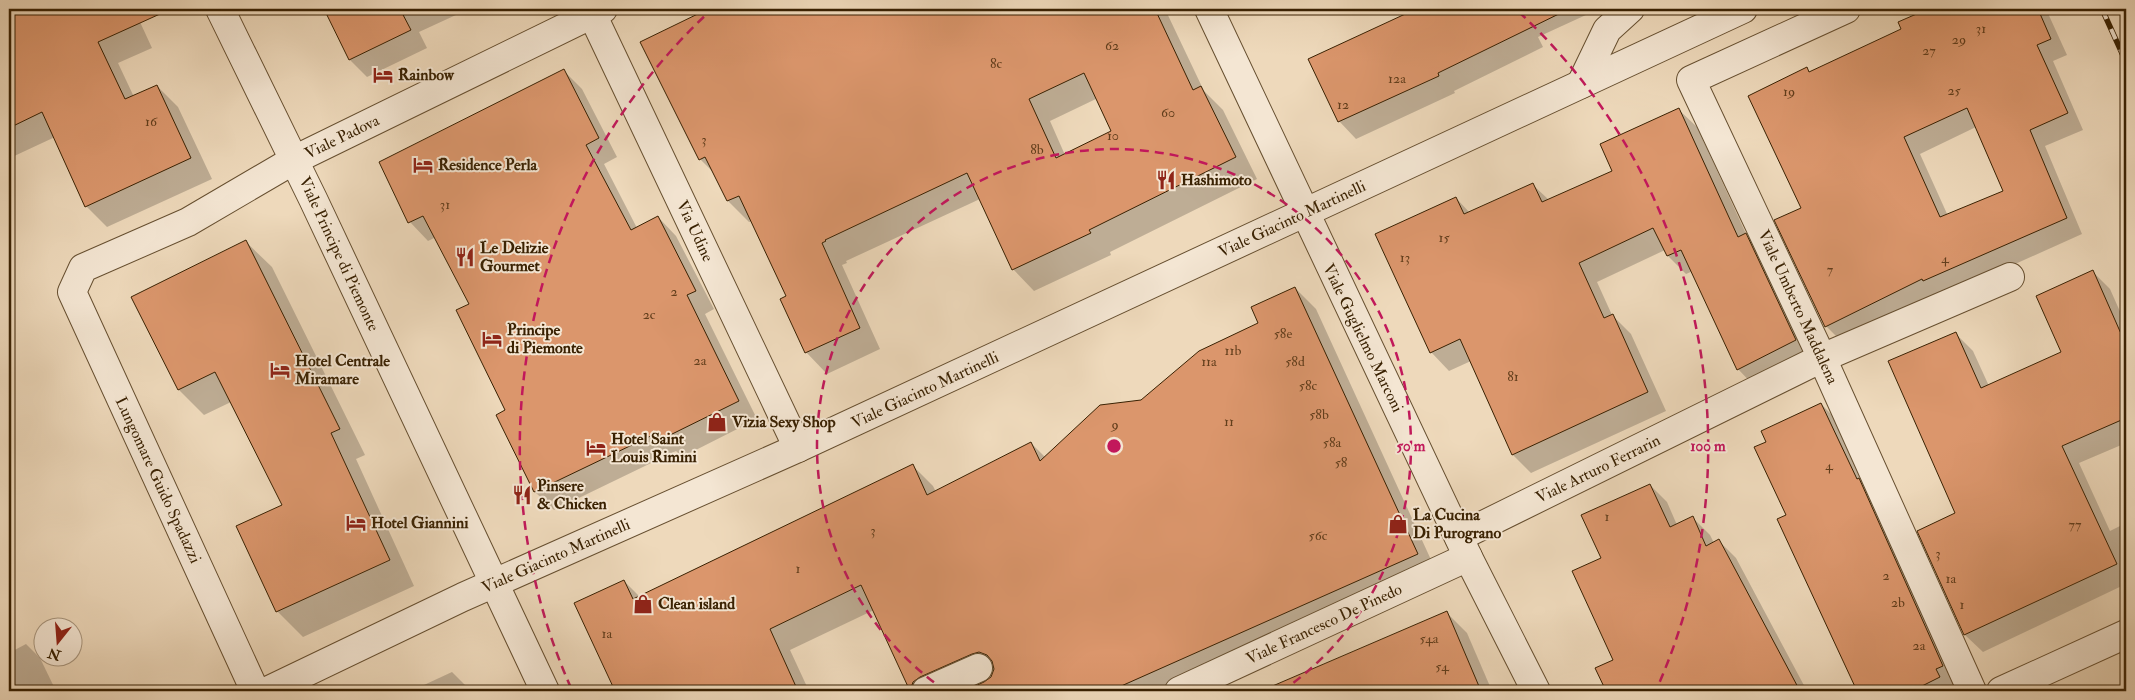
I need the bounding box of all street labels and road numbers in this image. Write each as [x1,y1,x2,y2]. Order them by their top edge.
street label: Viale Padova [301,110,383,164]
street label: Viale Principe di Piemonte [293,173,384,335]
street label: Viale Giacinto Martinelli [1215,176,1369,262]
street label: Via Udine [672,197,718,265]
street label: Viale Umberto Maddalena [1753,227,1843,388]
street label: Viale Guglielmo Marconi [1318,260,1408,416]
street label: Viale Giacinto Martinelli [848,347,1002,433]
street label: Lungomare Guido Spadazzi [110,394,205,567]
street label: Viale Arturo Ferrarin [1532,430,1664,508]
street label: Viale Giacinto Martinelli [479,514,633,598]
street label: Viale Francesco De Pinedo [1243,579,1405,669]

